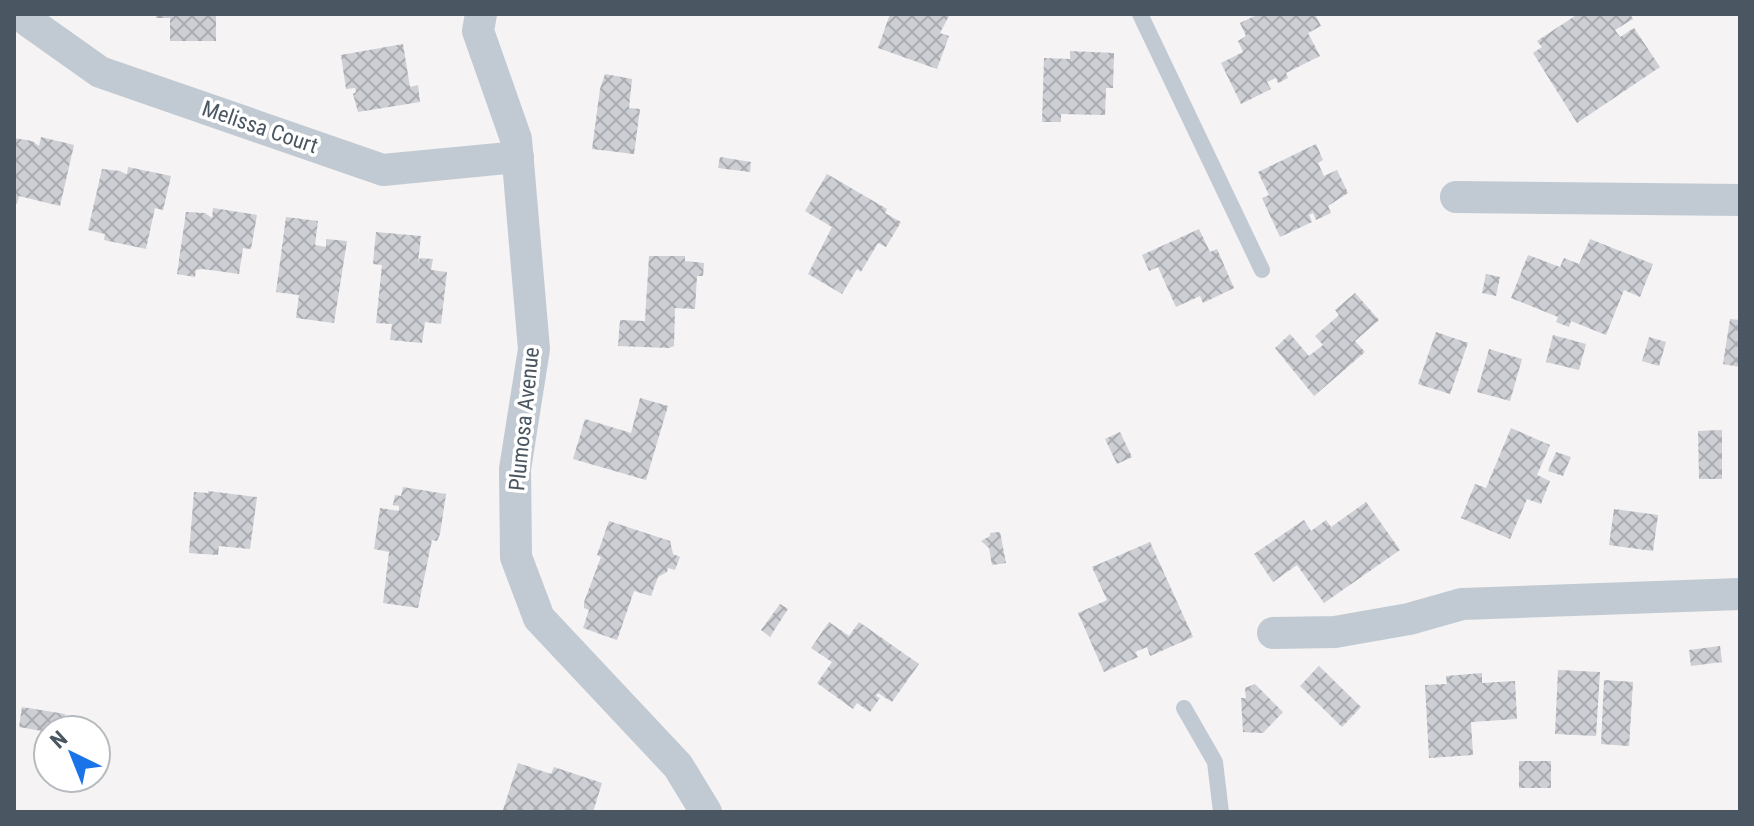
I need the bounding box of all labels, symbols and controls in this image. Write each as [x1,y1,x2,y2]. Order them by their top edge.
street label: Melissa Court [199,96,321,158]
street label: Plumosa Avenue [504,346,544,492]
north arrow [32,714,112,794]
text: N [45,726,72,753]

